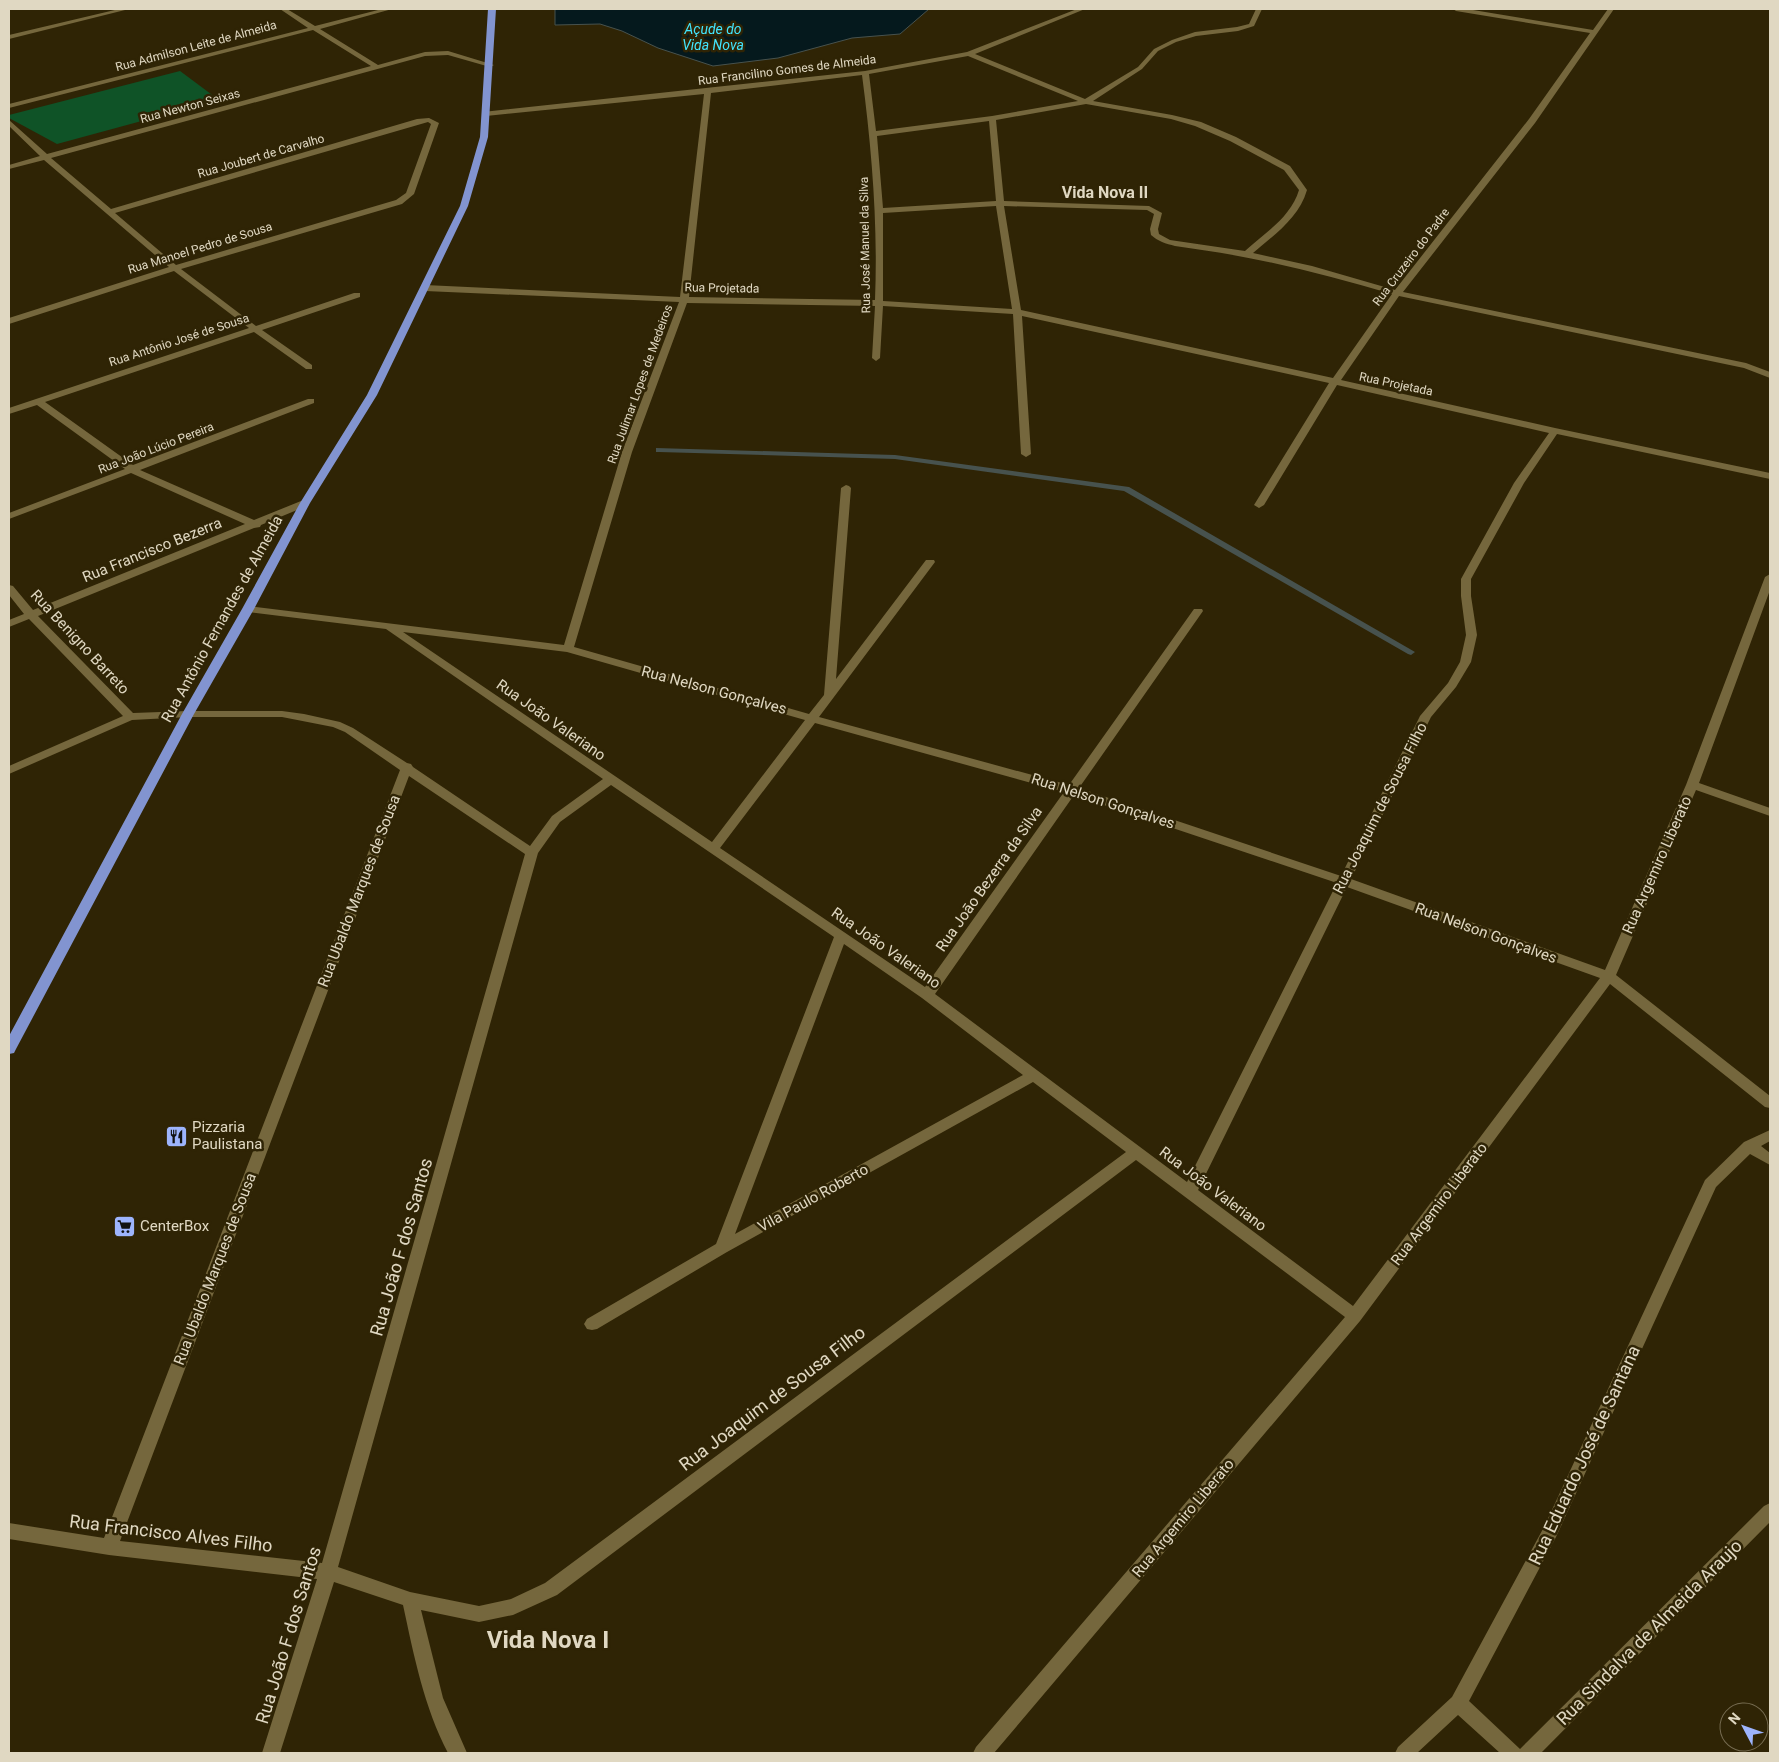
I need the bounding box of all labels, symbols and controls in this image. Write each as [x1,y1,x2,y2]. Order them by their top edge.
street label: Rua Admilson Leite de Almeida [114,18,278,74]
water label: Açude do Vida Nova [682,21,744,53]
street label: Rua Francilino Gomes de Almeida [697,52,877,88]
street label: Rua Newton Seixas [139,86,241,126]
street label: Rua Joubert de Carvalho [196,131,326,181]
street label: Rua José Manuel da Silva [857,177,873,313]
district label: Vida Nova II [1062,183,1148,202]
street label: Rua Cruzeiro do Padre [1370,205,1452,309]
street label: Rua Manoel Pedro de Sousa [126,219,274,277]
street label: Rua Projetada [684,280,760,296]
street label: Rua Julimar Lopes de Medeiros [605,303,675,465]
street label: Rua Antônio José de Sousa [107,311,251,369]
street label: Rua Projetada [1358,369,1434,399]
street label: Rua João Lúcio Pereira [96,419,216,477]
street label: Rua Antônio Fernandes de Almeida [157,512,287,726]
street label: Rua Francisco Bezerra [80,514,224,586]
street label: Rua Benigno Barreto [27,586,133,698]
street label: Rua Nelson Gonçalves [639,662,789,718]
street label: Rua João Valeriano [493,676,609,764]
street label: Rua Joaquim de Sousa Filho [1329,719,1431,897]
street label: Rua Nelson Gonçalves [1029,769,1177,833]
street label: Rua Ubaldo Marques de Sousa [314,792,404,990]
street label: Rua Argemiro Liberato [1618,793,1696,937]
street label: Rua Joāo Bezerra da Silva [932,803,1046,955]
street label: Rua Nelson Gonçalves [1413,899,1559,967]
street label: Rua João Valeriano [828,904,944,992]
place label: Pizzaria Paulistana [192,1118,262,1153]
restaurant icon: Pizzaria Paulistana [164,1124,188,1148]
street label: Rua Argemiro Liberato [1387,1139,1491,1269]
street label: Rua João Valeriano [1156,1143,1270,1235]
street label: Rua João F dos Santos [366,1156,436,1338]
street label: Vila Paulo Roberto [755,1160,871,1236]
street label: Rua Ubaldo Marques de Sousa [170,1170,260,1368]
supermarket icon: CenterBox [112,1214,136,1238]
place label: CenterBox [140,1217,210,1235]
street label: Rua Joaquim de Sousa Filho [675,1321,869,1475]
street label: Rua Eduardo José de Santana [1524,1342,1644,1568]
street label: Rua Argemiro Liberato [1128,1455,1238,1581]
street label: Rua Francisco Alves Filho [68,1510,274,1556]
street label: Rua Sindalva de Almeida Araujo [1552,1535,1746,1729]
street label: Rua João F dos Santos [251,1544,325,1726]
district label: Vida Nova I [487,1626,609,1654]
north arrow [1719,1702,1769,1752]
text: N [1725,1709,1743,1727]

